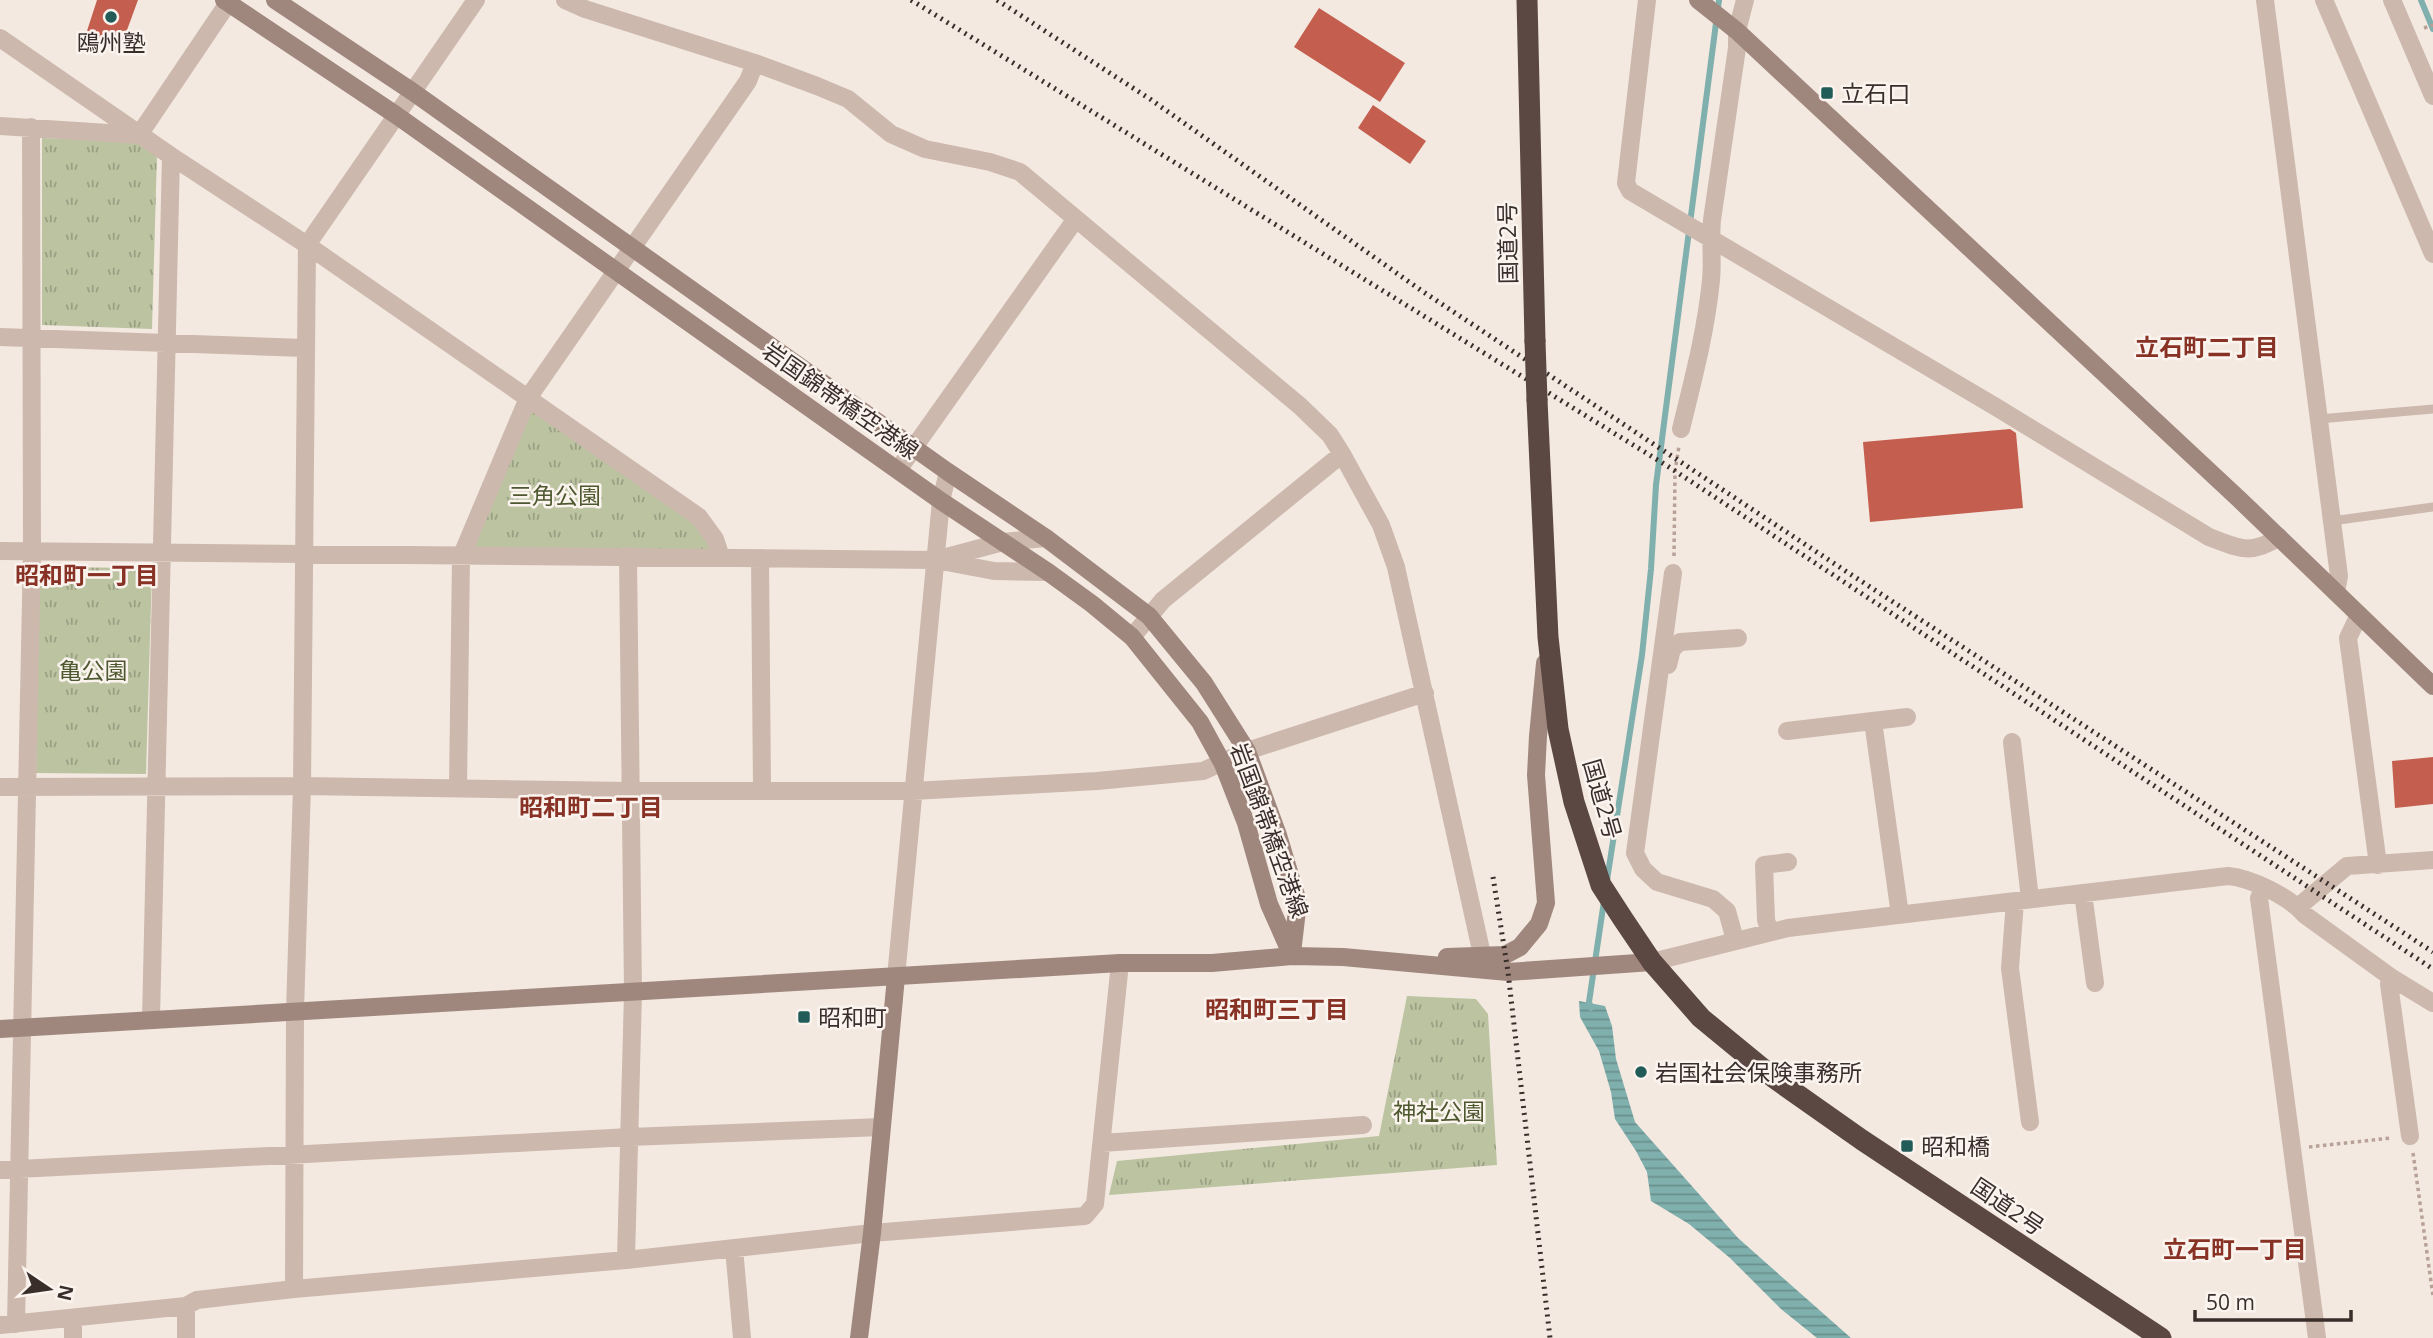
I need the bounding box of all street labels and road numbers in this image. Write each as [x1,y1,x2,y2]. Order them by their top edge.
street label: 国道2号 [1490,202,1524,284]
street label: 岩国錦帯橋空港線 [756,334,926,466]
street label: 岩国錦帯橋空港線 [1223,738,1317,922]
street label: 国道2号 [1576,755,1630,843]
street label: 国道2号 [1965,1170,2051,1242]

